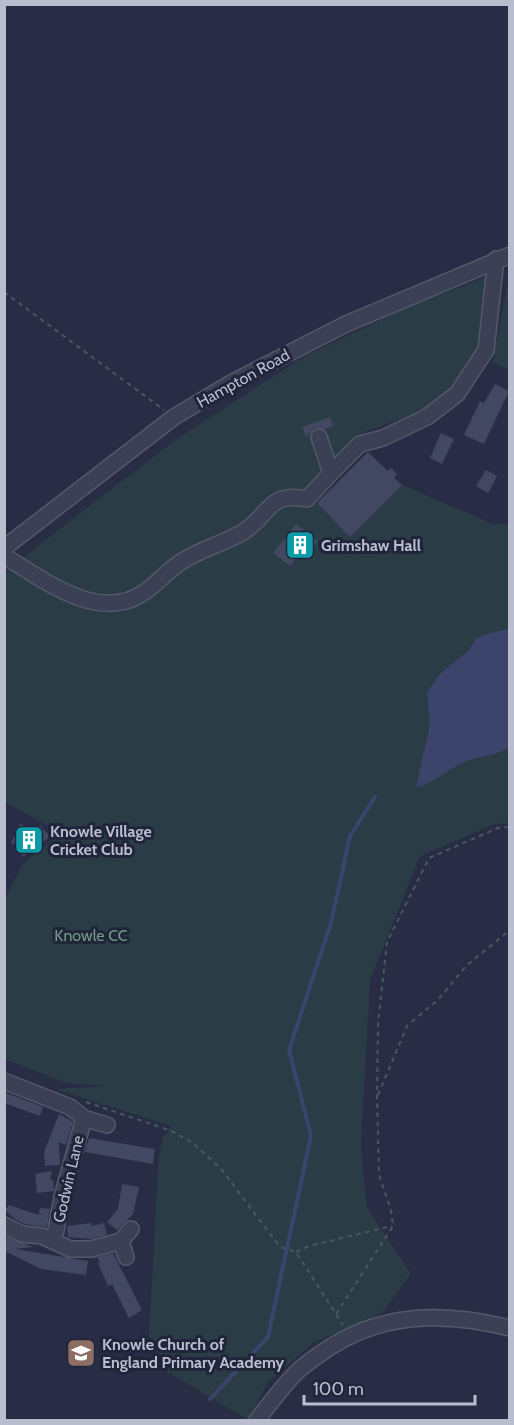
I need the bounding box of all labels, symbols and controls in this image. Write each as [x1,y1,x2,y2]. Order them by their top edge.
street label: Hampton Road [194,345,293,412]
building icon: Grimshaw Hall [284,529,316,561]
place label: Grimshaw Hall [321,536,421,555]
place label: Knowle Village Cricket Club [50,822,152,859]
building icon: Knowle Village Cricket Club [13,824,45,856]
park label: Knowle CC [54,926,128,945]
street label: Godwin Lane [49,1134,88,1224]
place label: Knowle Church of England Primary Academy [102,1335,285,1372]
school or university icon: Knowle Church of England Primary Academy [65,1337,97,1369]
scale bar [304,1368,475,1406]
text: 100 m [313,1378,364,1400]

